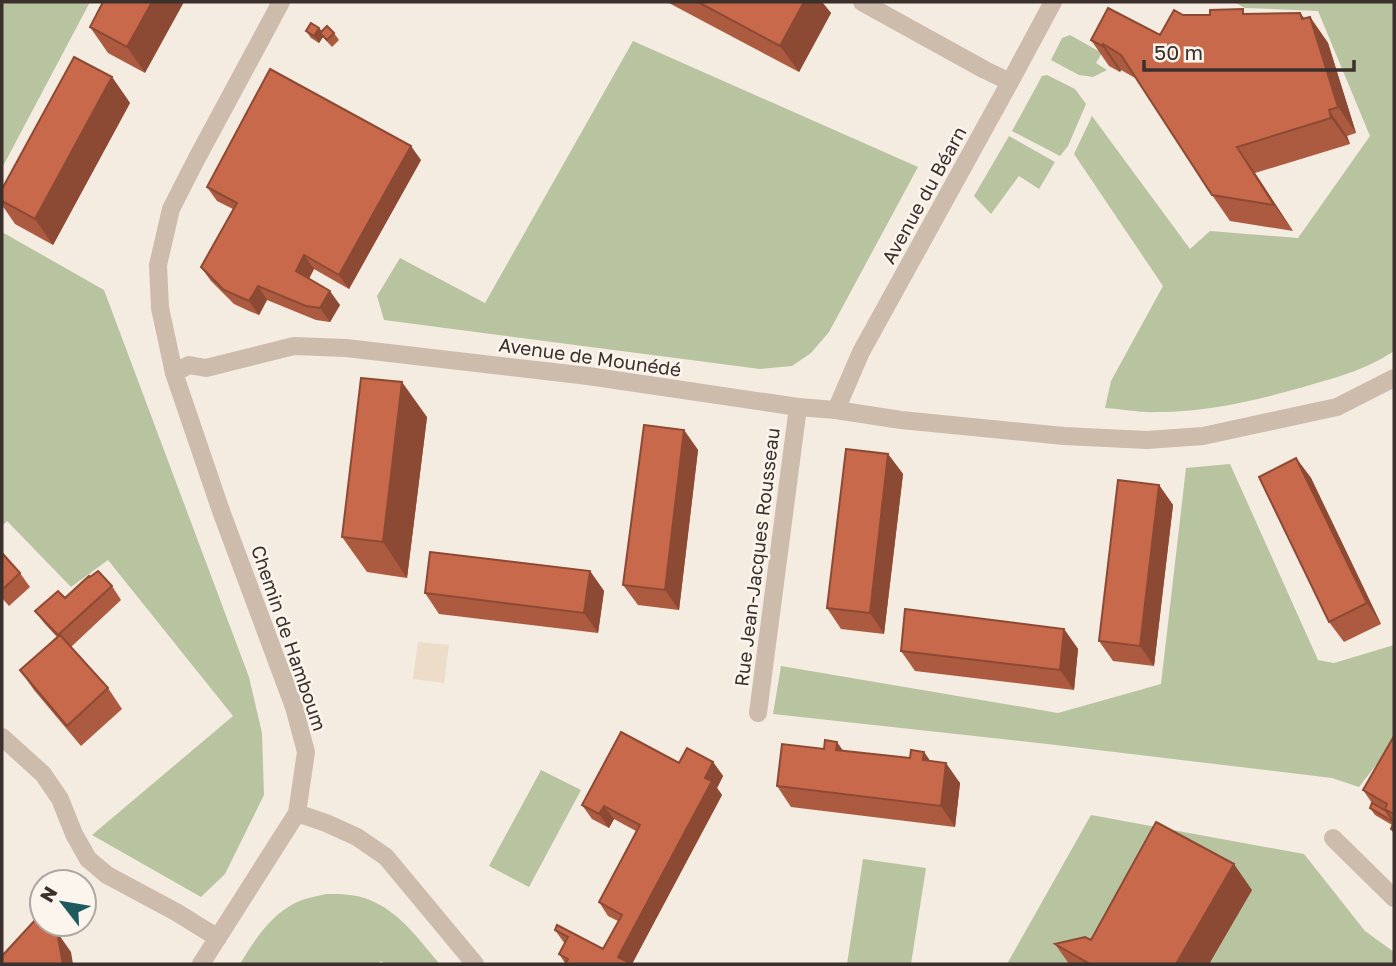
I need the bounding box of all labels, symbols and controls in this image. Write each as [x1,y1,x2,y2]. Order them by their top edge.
scale bar [1144,28,1354,72]
text: 50 m [1154,39,1203,65]
street label: Avenue du Béarn [876,122,971,267]
street label: Avenue de Mounédé [497,332,683,381]
street label: Rue Jean-Jacques Rousseau [729,426,784,688]
street label: Chemin de Hamboum [247,542,332,734]
north arrow [28,868,98,938]
text: N [34,882,62,906]

